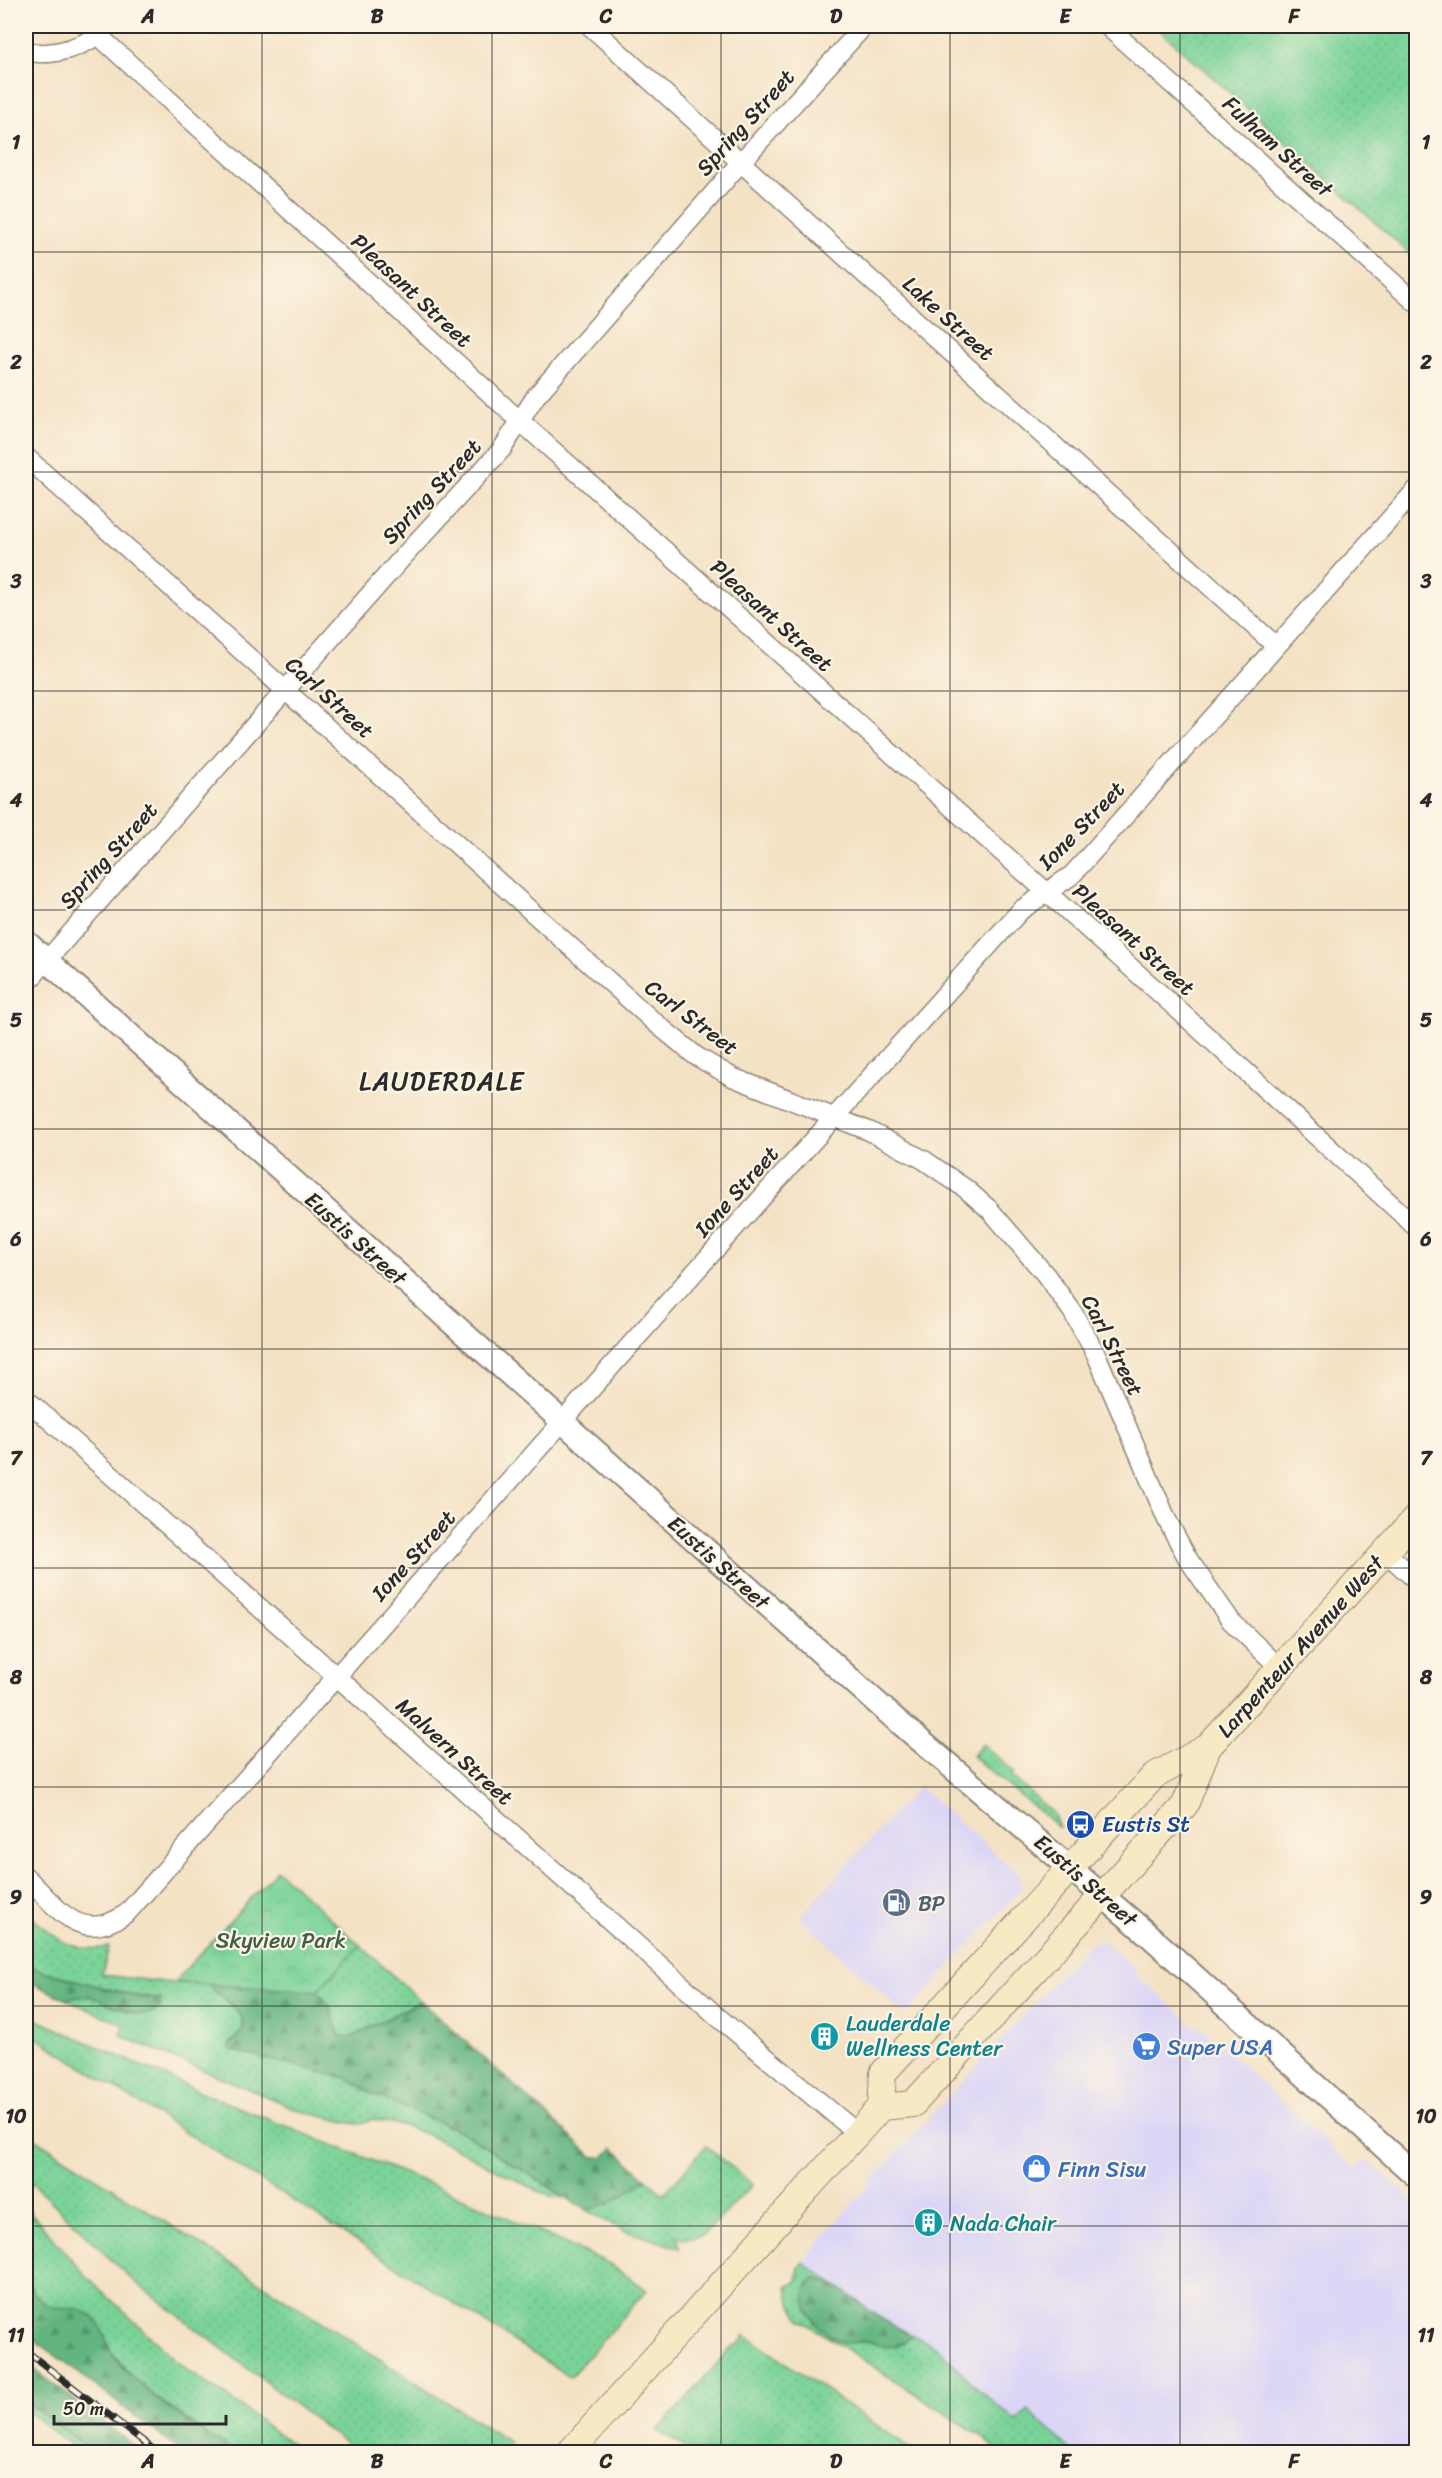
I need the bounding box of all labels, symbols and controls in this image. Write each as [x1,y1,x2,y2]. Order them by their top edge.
text: A [140,0,155,34]
text: B [371,0,384,34]
text: C [599,0,613,34]
text: D [830,0,843,34]
text: E [1059,0,1072,34]
text: F [1288,0,1301,34]
street label: Spring Street [686,59,805,185]
street label: Fulham Street [1213,86,1343,208]
text: 1 [12,125,21,160]
text: 1 [1422,125,1431,160]
street label: Pleasant Street [342,223,482,358]
street label: Lake Street [893,266,1004,371]
text: 2 [9,345,22,380]
text: 2 [1419,345,1432,380]
street label: Spring Street [371,429,492,554]
street label: Pleasant Street [701,549,843,682]
text: 3 [10,564,22,599]
text: 3 [1420,564,1432,599]
street label: Carl Street [276,646,384,749]
street label: Ione Street [1027,771,1135,880]
text: 4 [9,783,23,818]
text: 4 [1419,783,1433,818]
street label: Spring Street [49,792,168,918]
street label: Pleasant Street [1063,873,1205,1006]
street label: Carl Street [636,969,748,1066]
text: 5 [10,1003,22,1038]
text: 5 [1420,1003,1432,1038]
district label: LAUDERDALE [359,1058,525,1104]
street label: Ione Street [683,1136,789,1247]
street label: Eustis Street [295,1181,417,1296]
text: 6 [9,1222,22,1257]
text: 6 [1419,1222,1432,1257]
street label: Carl Street [1070,1287,1155,1403]
text: 7 [10,1441,23,1476]
text: 7 [1420,1441,1433,1476]
street label: Ione Street [360,1500,466,1611]
street label: Eustis Street [658,1505,780,1620]
street label: Larpenteur Avenue West [1207,1545,1394,1747]
text: 8 [9,1660,23,1695]
text: 8 [1419,1660,1433,1695]
street label: Malvern Street [387,1687,523,1816]
place label: Eustis St [1102,1805,1190,1844]
bus stop icon: Eustis St [1065,1808,1097,1840]
street label: Eustis Street [1025,1824,1148,1938]
text: 9 [10,1880,22,1915]
text: 9 [1420,1880,1432,1915]
place label: BP [918,1884,945,1923]
fuel station icon: BP [881,1887,913,1919]
park label: Skyview Park [216,1921,346,1960]
place label: Lauderdale Wellness Center [846,2004,1004,2068]
building icon: Lauderdale Wellness Center [809,2020,841,2052]
place label: Super USA [1167,2028,1273,2067]
supermarket icon: Super USA [1130,2031,1162,2063]
text: 10 [5,2099,27,2134]
text: 10 [1415,2099,1437,2134]
place label: Finn Sisu [1058,2150,1146,2189]
shop icon: Finn Sisu [1021,2153,1053,2185]
place label: Nada Chair [950,2204,1057,2243]
building icon: Nada Chair [913,2207,945,2239]
text: 11 [7,2318,25,2353]
text: 11 [1417,2318,1435,2353]
scale bar [54,2388,226,2426]
text: 50 m [63,2393,104,2425]
text: A [140,2444,155,2478]
text: B [371,2444,384,2478]
text: C [599,2444,613,2478]
text: D [830,2444,843,2478]
text: E [1059,2444,1072,2478]
text: F [1288,2444,1301,2478]

